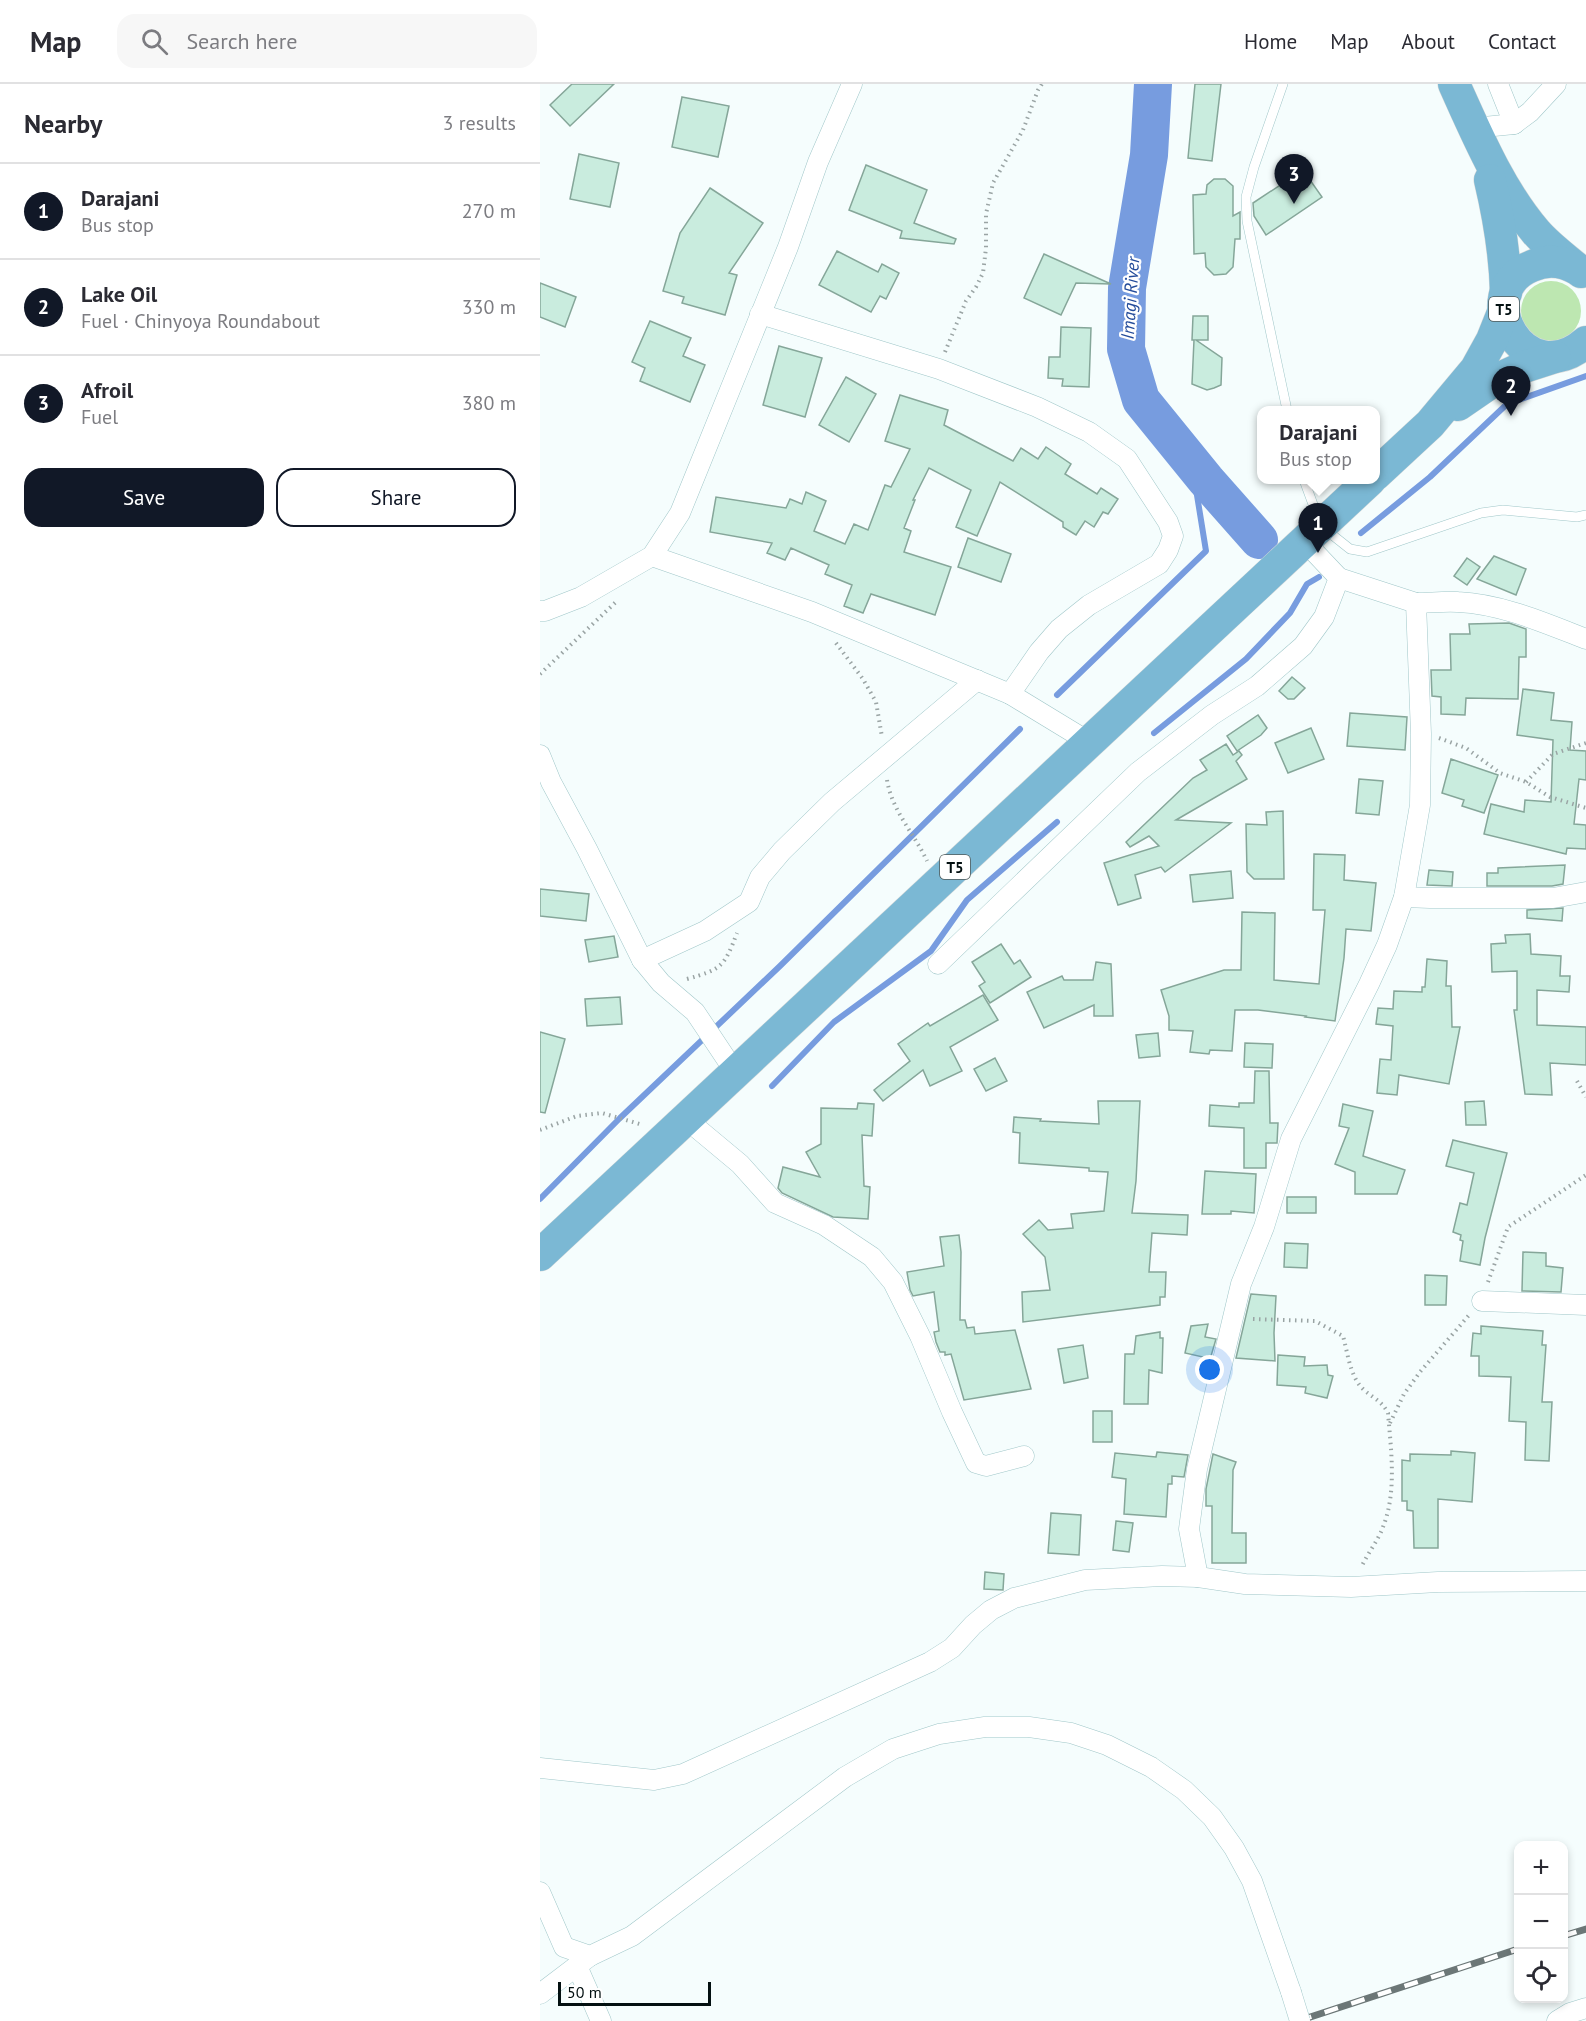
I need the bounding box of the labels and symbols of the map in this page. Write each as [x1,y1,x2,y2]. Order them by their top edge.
pin: 3 [1274,154,1314,204]
water label: Imagi River [1116,255,1144,340]
road number: T5 [1489,297,1519,321]
pin: 2 [1492,366,1530,416]
pin: 1 [1298,504,1338,553]
road number: T5 [940,855,970,879]
your location [1195,1355,1224,1384]
scale bar [558,1979,711,2006]

